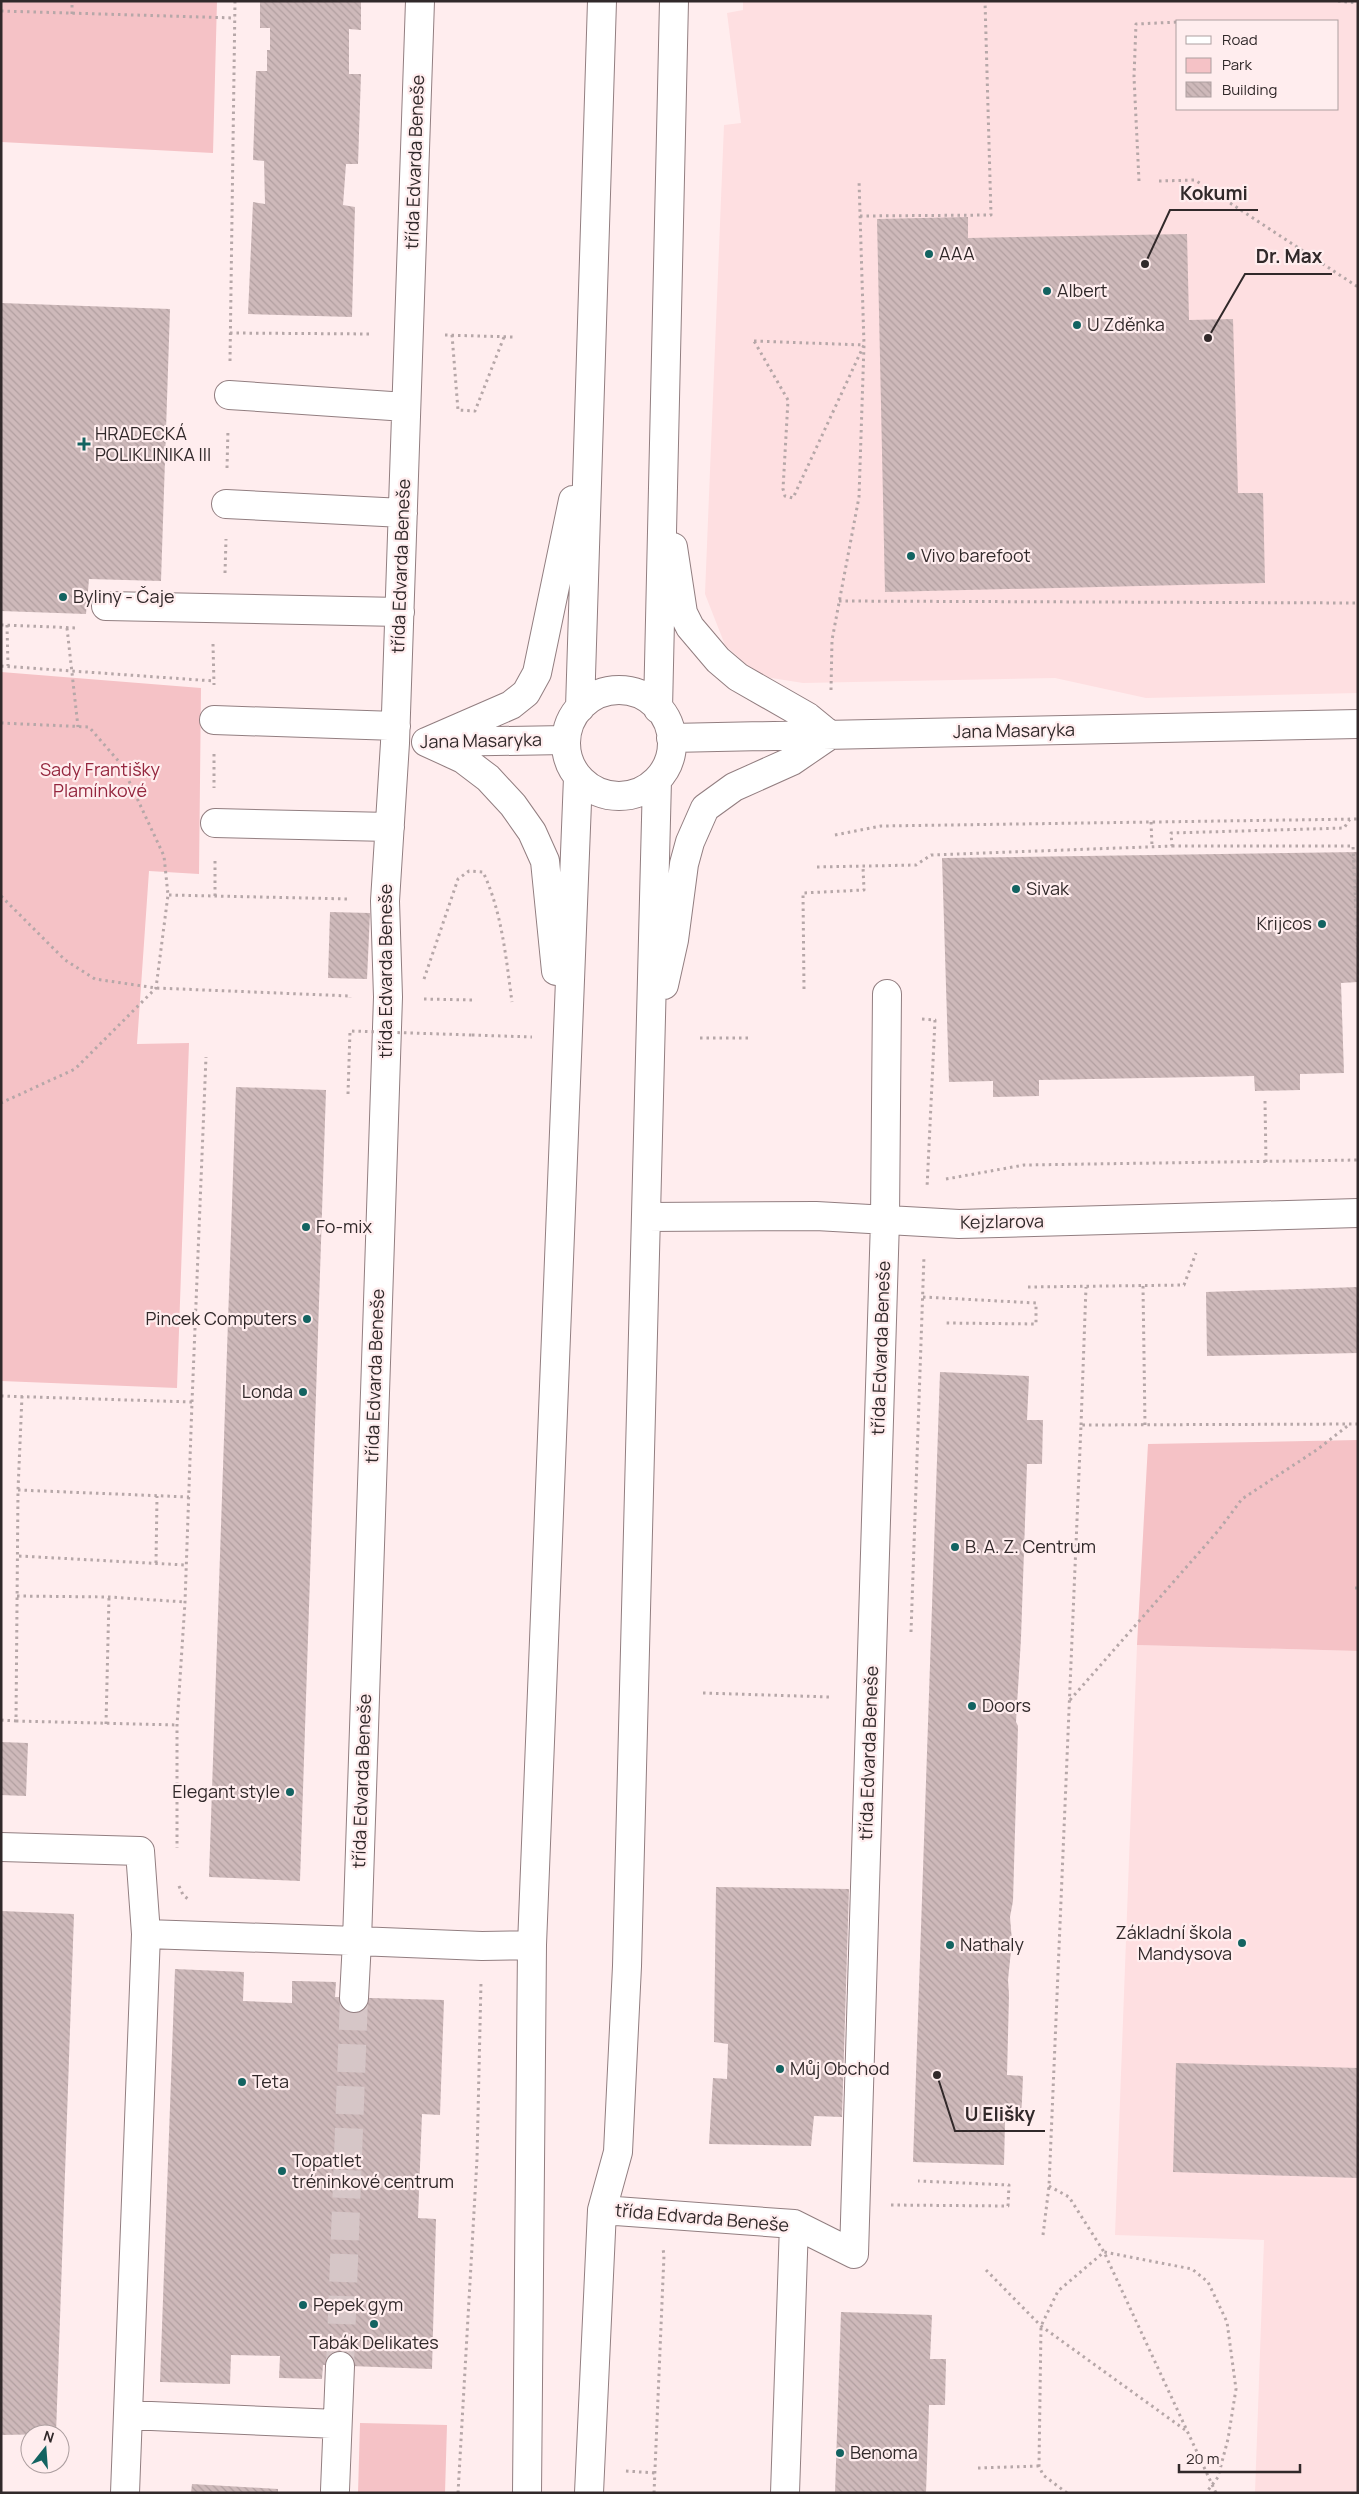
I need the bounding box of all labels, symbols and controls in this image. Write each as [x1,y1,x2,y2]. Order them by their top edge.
legend [1176,20,1339,110]
text: Road [1222,29,1258,50]
text: Park [1222,54,1252,75]
street label: třída Edvarda Beneše [399,74,429,250]
text: Building [1222,79,1277,100]
callout: Kokumi [1170,176,1258,210]
text: Kokumi [1180,180,1248,206]
callout: Dr. Max [1245,240,1332,274]
place label: AAA [939,241,975,265]
text: Dr. Max [1256,243,1323,269]
marker: AAA [923,248,935,260]
place label: Albert [1057,278,1107,302]
marker: Albert [1041,285,1053,297]
place label: U Zděnka [1087,312,1165,336]
marker: U Zděnka [1071,319,1083,331]
place label: HRADECKÁ POLIKLINIKA III [95,421,211,466]
marker: HRADECKÁ POLIKLINIKA III [77,437,91,451]
street label: třída Edvarda Beneše [385,478,415,654]
place label: Vivo barefoot [921,543,1031,567]
marker: Vivo barefoot [905,550,917,562]
place label: Byliny - Čaje [73,584,174,608]
marker: Byliny - Čaje [57,591,69,603]
street label: Jana Masaryka [953,717,1075,743]
street label: Jana Masaryka [420,727,542,753]
park label: Sady Františky Plamínkové [40,757,161,802]
place label: Sivak [1026,876,1070,900]
marker: Sivak [1010,883,1022,895]
street label: třída Edvarda Beneše [373,884,397,1058]
place label: Krijcos [1256,911,1312,935]
marker: Krijcos [1316,918,1328,930]
street label: Kejzlarova [960,1208,1044,1234]
place label: Fo-mix [316,1214,372,1238]
marker: Fo-mix [300,1221,312,1233]
street label: třída Edvarda Beneše [865,1260,895,1436]
street label: třída Edvarda Beneše [359,1288,389,1464]
place label: Pincek Computers [145,1306,297,1330]
marker: Pincek Computers [301,1313,313,1325]
place label: Londa [242,1379,293,1403]
marker: Londa [297,1386,309,1398]
place label: B. A. Z. Centrum [965,1534,1096,1558]
marker: B. A. Z. Centrum [949,1541,961,1553]
street label: třída Edvarda Beneše [853,1665,883,1841]
street label: třída Edvarda Beneše [346,1693,376,1869]
place label: Doors [982,1693,1031,1717]
marker: Doors [966,1700,978,1712]
place label: Elegant style [172,1779,280,1803]
marker: Elegant style [284,1786,296,1798]
place label: Základní škola Mandysova [1116,1920,1232,1965]
place label: Nathaly [960,1932,1024,1956]
marker: Základní škola Mandysova [1236,1937,1248,1949]
marker: Nathaly [944,1939,956,1951]
place label: Můj Obchod [790,2056,890,2080]
marker: Můj Obchod [774,2063,786,2075]
place label: Teta [252,2069,289,2093]
marker: Teta [236,2076,248,2088]
callout: U Elišky [955,2097,1045,2131]
text: U Elišky [965,2101,1036,2127]
place label: Topatlet tréninkové centrum [292,2148,454,2193]
marker: Topatlet tréninkové centrum [276,2165,288,2177]
street label: třída Edvarda Beneše [614,2197,790,2237]
place label: Pepek gym [313,2292,403,2316]
marker: Pepek gym [297,2299,309,2311]
marker: Tabák Delikates [368,2318,380,2330]
place label: Tabák Delikates [309,2330,439,2354]
north arrow [20,2424,70,2474]
text: N [41,2426,57,2447]
place label: Benoma [850,2440,918,2464]
scale bar [1179,2442,1300,2474]
marker: Benoma [834,2447,846,2459]
text: 20 m [1186,2448,1219,2469]

